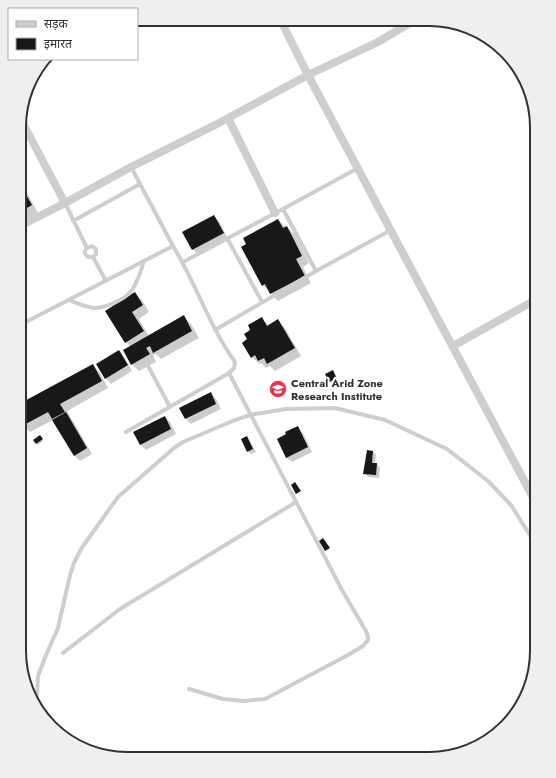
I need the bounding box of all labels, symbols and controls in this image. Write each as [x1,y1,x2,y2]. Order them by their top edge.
legend [8,8,138,60]
text: सड़क [44,15,69,33]
text: इमारत [44,35,73,53]
place label: Central Arid Zone Research Institute [291,375,383,404]
school or university icon: Central Arid Zone Research Institute [268,379,288,399]

